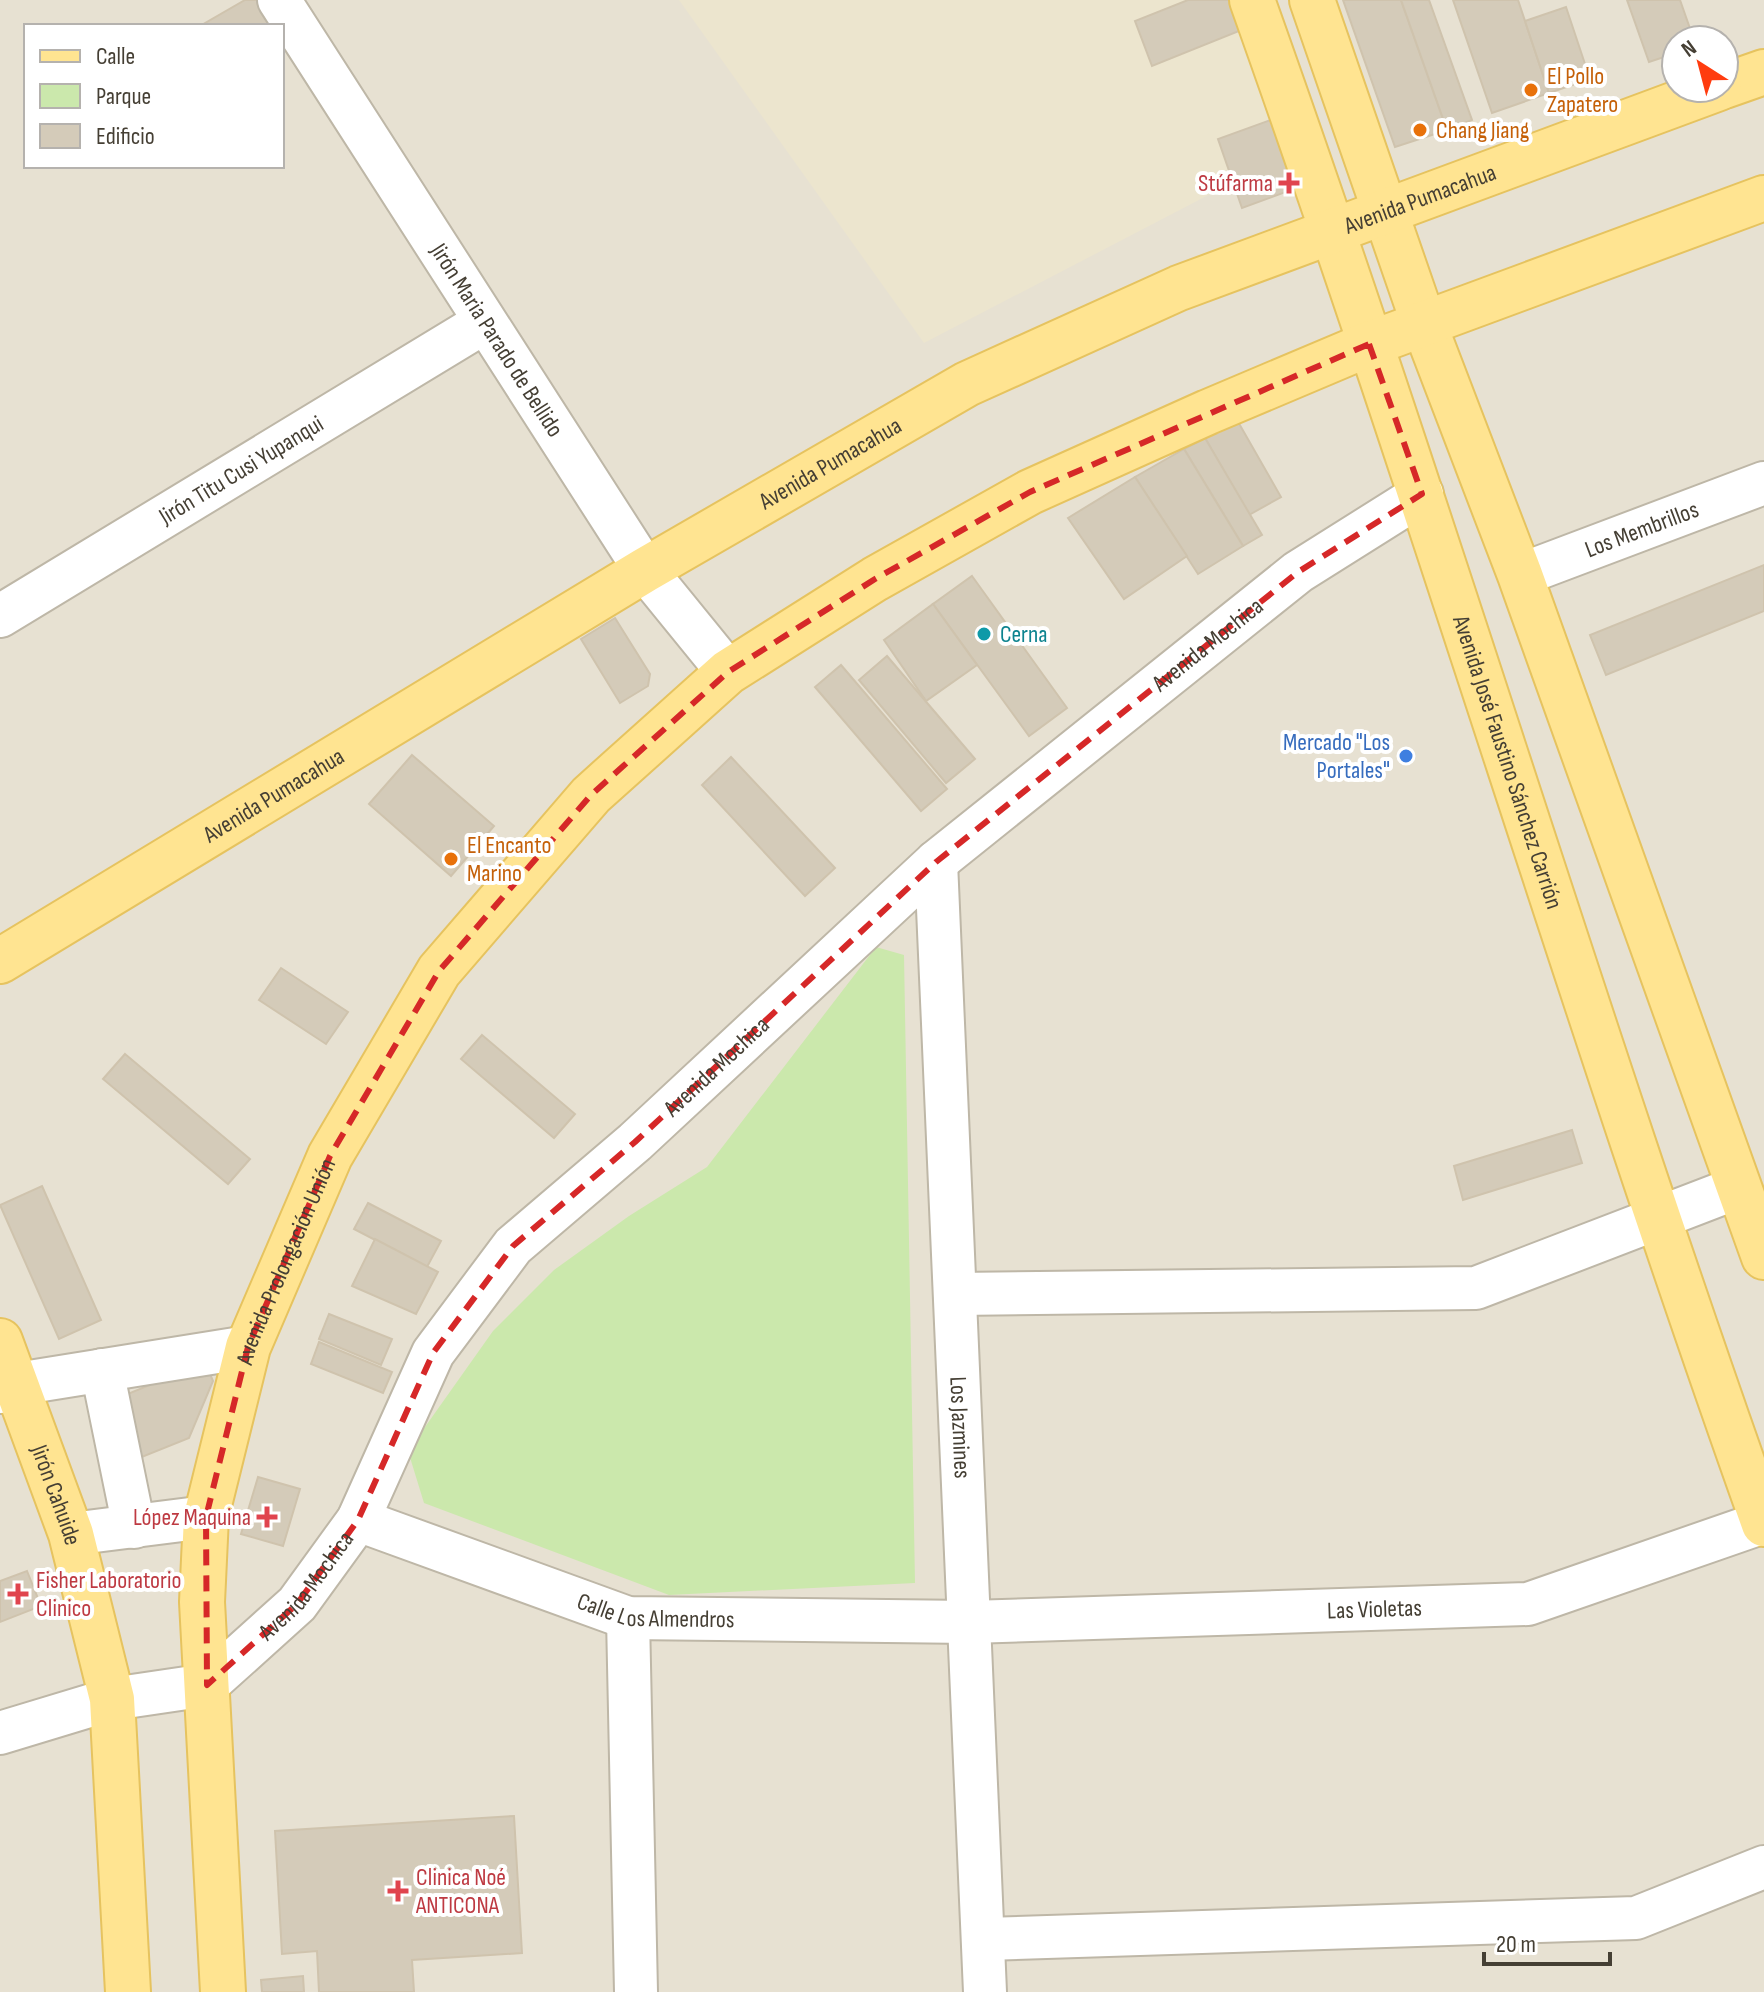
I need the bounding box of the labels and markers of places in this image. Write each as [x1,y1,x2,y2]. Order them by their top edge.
place label: El Pollo Zapatero [1547,62,1618,119]
marker: El Pollo Zapatero [1522,81,1540,99]
place label: Chang Jiang [1436,116,1529,145]
marker: Chang Jiang [1411,121,1429,139]
place label: Stúfarma [1198,169,1273,198]
marker: Stúfarma [1280,174,1298,192]
place label: Cerna [1000,620,1047,649]
marker: Cerna [975,625,993,643]
place label: Mercado "Los Portales" [1283,728,1390,785]
marker: Mercado "Los Portales" [1397,747,1415,765]
place label: El Encanto Marino [467,831,551,888]
marker: El Encanto Marino [442,850,460,868]
place label: López Maquina [133,1503,251,1532]
marker: López Maquina [258,1508,276,1526]
place label: Fisher Laboratorio Clinico [36,1566,181,1623]
marker: Fisher Laboratorio Clinico [7,1583,29,1605]
place label: Clinica Noé ANTICONA [415,1863,506,1920]
marker: Clinica Noé ANTICONA [387,1880,409,1902]

